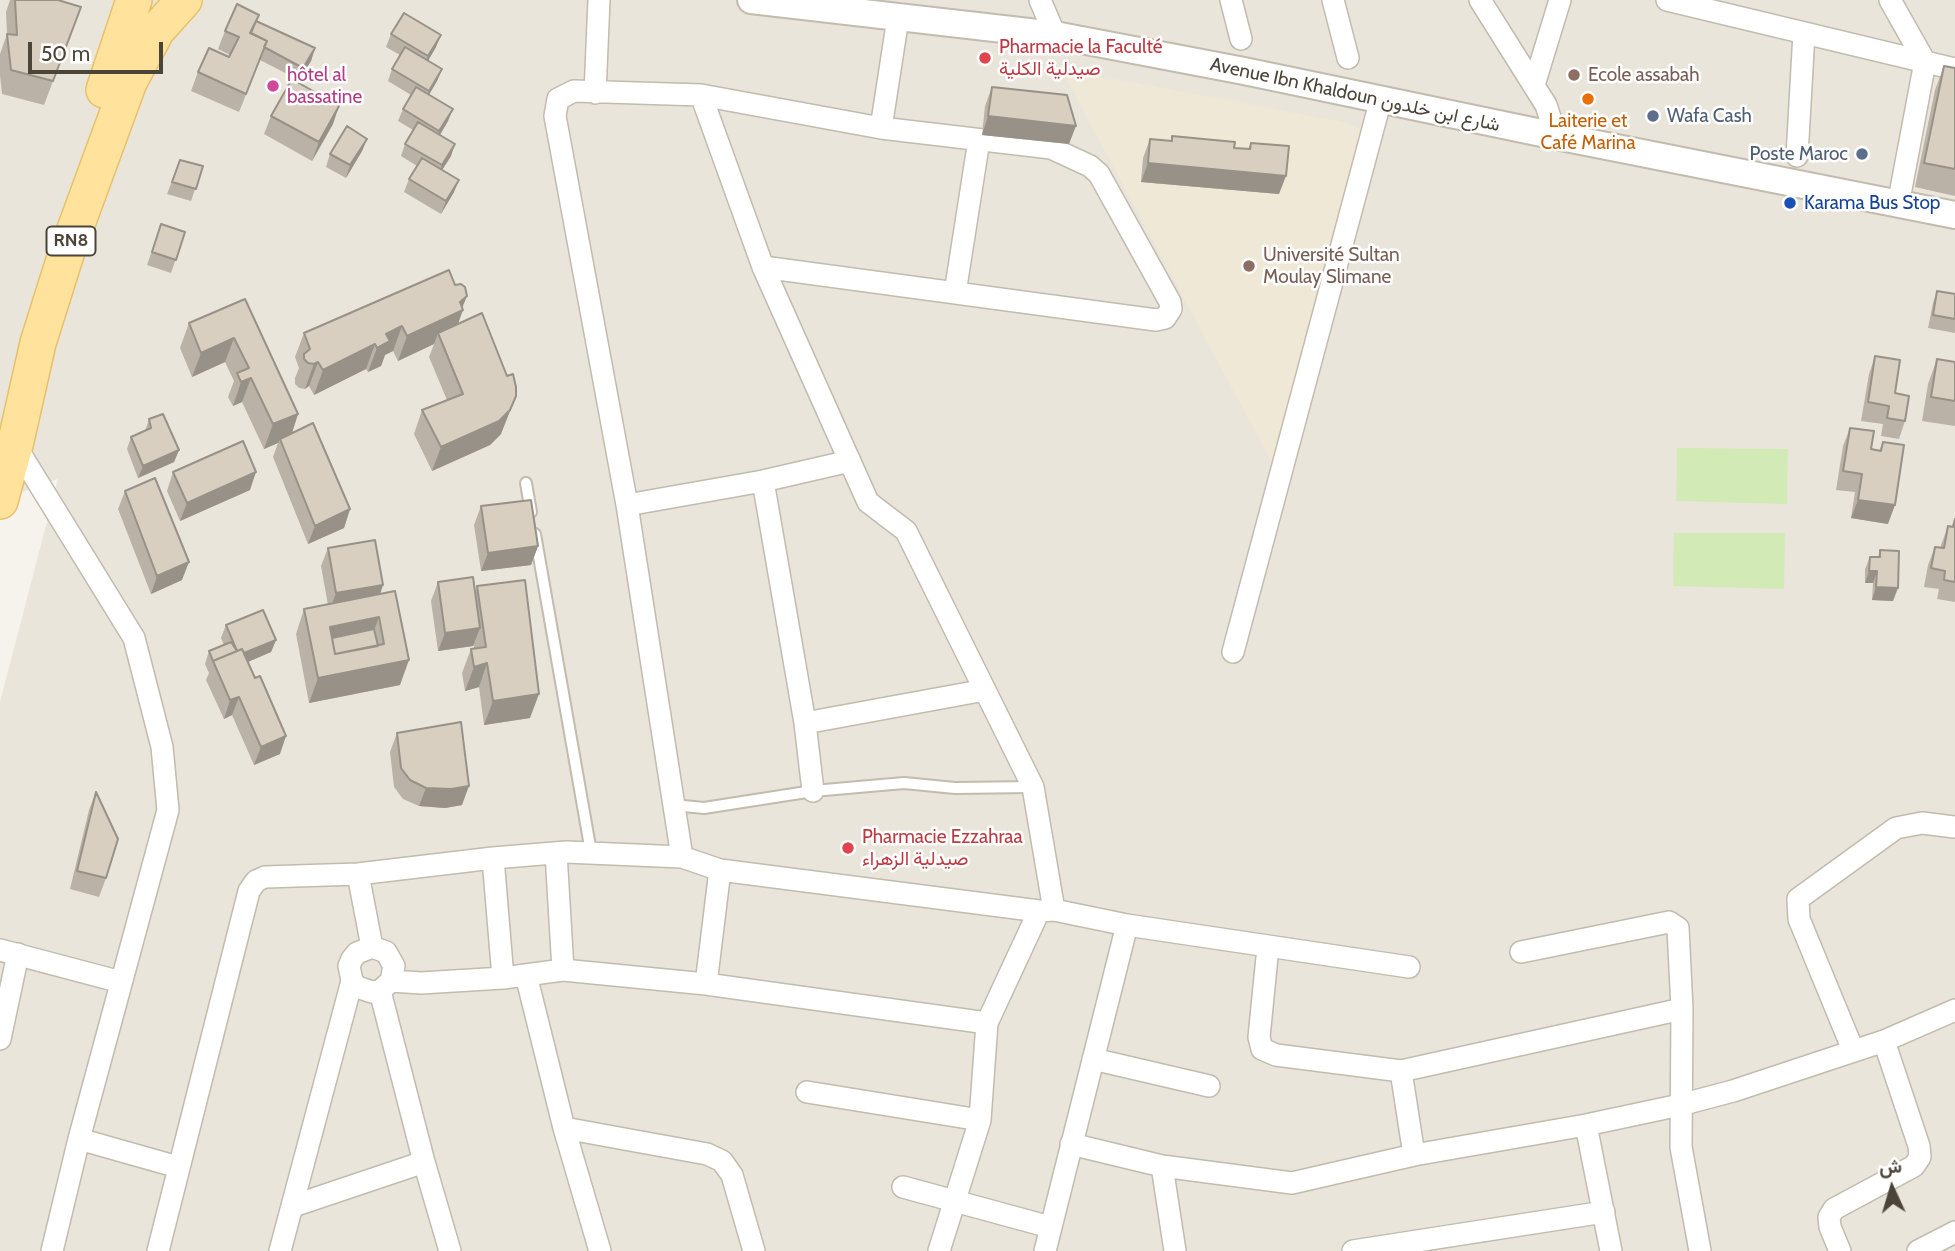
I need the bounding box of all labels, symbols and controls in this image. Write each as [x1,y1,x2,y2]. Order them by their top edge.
scale bar [32,28,166,72]
place label: Pharmacie la Faculté صيدلية الكلية [999,36,1163,80]
text: 50 m [41,41,90,66]
marker: Pharmacie la Faculté صيدلية الكلية [977,50,993,66]
street label: Avenue Ibn Khaldoun شارع ابن خلدون [1208,53,1502,137]
place label: hôtel al bassatine [287,64,362,108]
place label: Ecole assabah [1588,64,1699,86]
marker: Ecole assabah [1566,67,1582,83]
marker: hôtel al bassatine [265,78,281,94]
marker: Laiterie et Café Marina [1580,91,1596,107]
place label: Wafa Cash [1667,105,1752,127]
marker: Wafa Cash [1645,108,1661,124]
place label: Laiterie et Café Marina [1540,110,1636,154]
place label: Poste Maroc [1749,143,1848,165]
marker: Poste Maroc [1854,146,1870,162]
place label: Karama Bus Stop [1804,192,1940,214]
marker: Karama Bus Stop [1782,195,1798,211]
road number: RN8 [46,227,96,256]
place label: Université Sultan Moulay Slimane [1263,244,1400,288]
marker: Université Sultan Moulay Slimane [1241,258,1257,274]
place label: Pharmacie Ezzahraa صيدلية الزهراء [862,826,1023,870]
marker: Pharmacie Ezzahraa صيدلية الزهراء [840,840,856,856]
north arrow [1857,1153,1927,1223]
text: ش [1878,1154,1903,1179]

